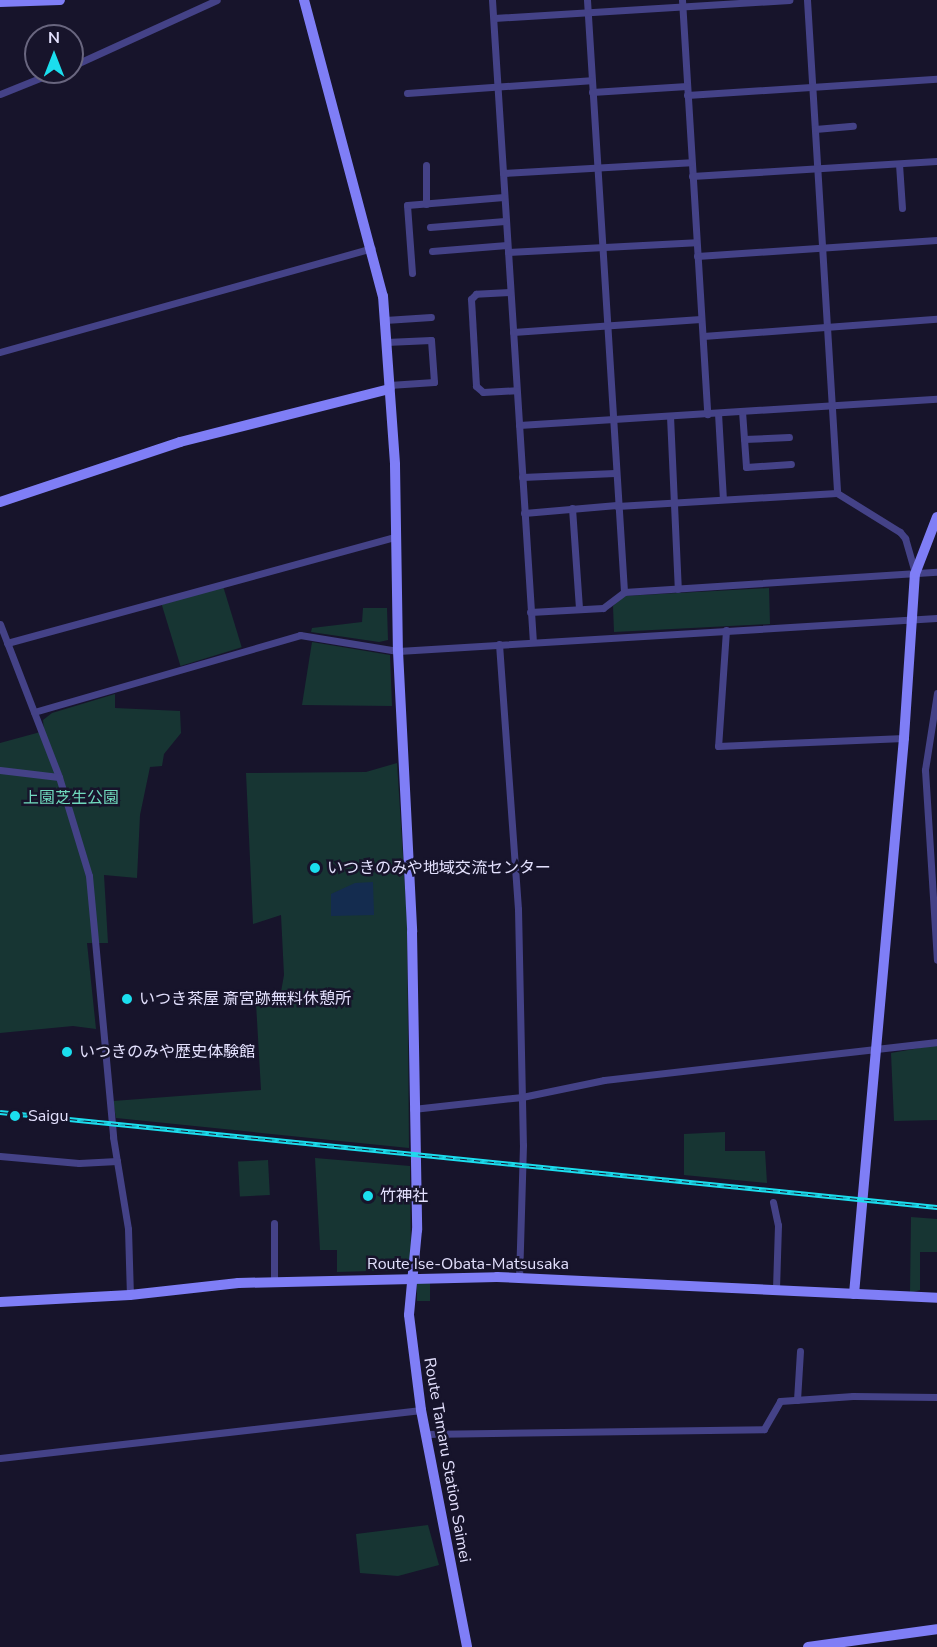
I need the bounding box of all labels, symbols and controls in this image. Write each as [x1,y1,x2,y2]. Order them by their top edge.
north arrow [24,24,84,84]
text: N [48,27,60,49]
park label: 上園芝生公園 [23,788,119,808]
place label: いつきのみや地域交流センター [327,858,551,878]
marker: いつきのみや地域交流センター [308,861,322,875]
place label: いつき茶屋 斎宮跡無料休憩所 [139,989,351,1009]
marker: いつき茶屋 斎宮跡無料休憩所 [120,992,134,1006]
place label: いつきのみや歴史体験館 [79,1042,255,1062]
marker: いつきのみや歴史体験館 [60,1045,74,1059]
place label: Saigu [28,1106,68,1126]
marker: Saigu [6,1107,24,1125]
place label: 竹神社 [380,1186,428,1206]
marker: 竹神社 [361,1189,375,1203]
street label: Route Ise-Obata-Matsusaka [367,1254,569,1274]
street label: Route Tamaru Station Saimei [420,1356,474,1564]

